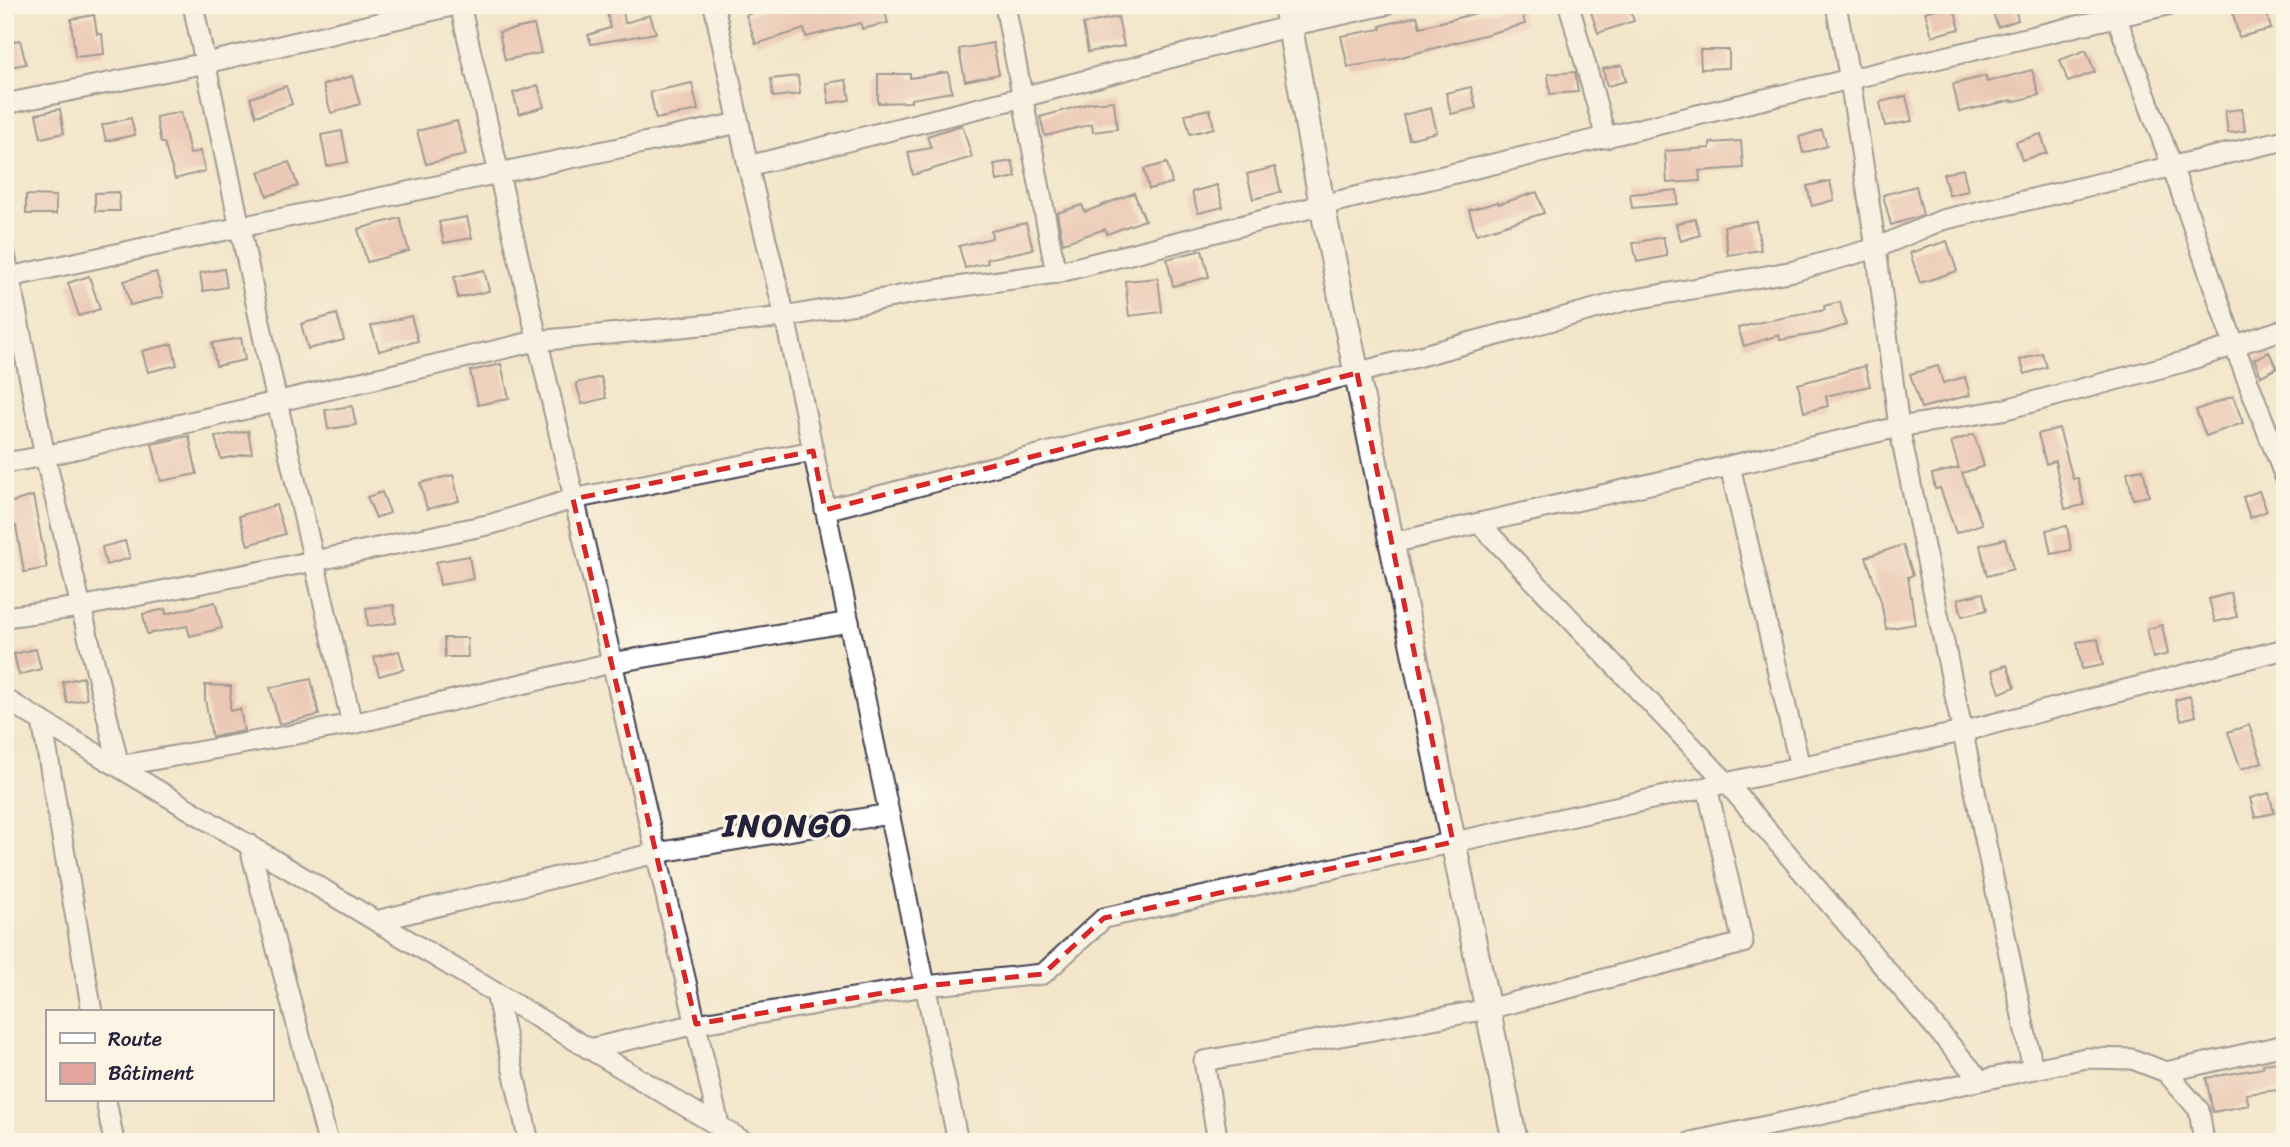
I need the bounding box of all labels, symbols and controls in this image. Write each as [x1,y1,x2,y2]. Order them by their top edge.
district label: INONGO [721,797,853,854]
legend [46,1010,273,1102]
text: Route [108,1020,162,1058]
text: Bâtiment [108,1054,194,1092]

